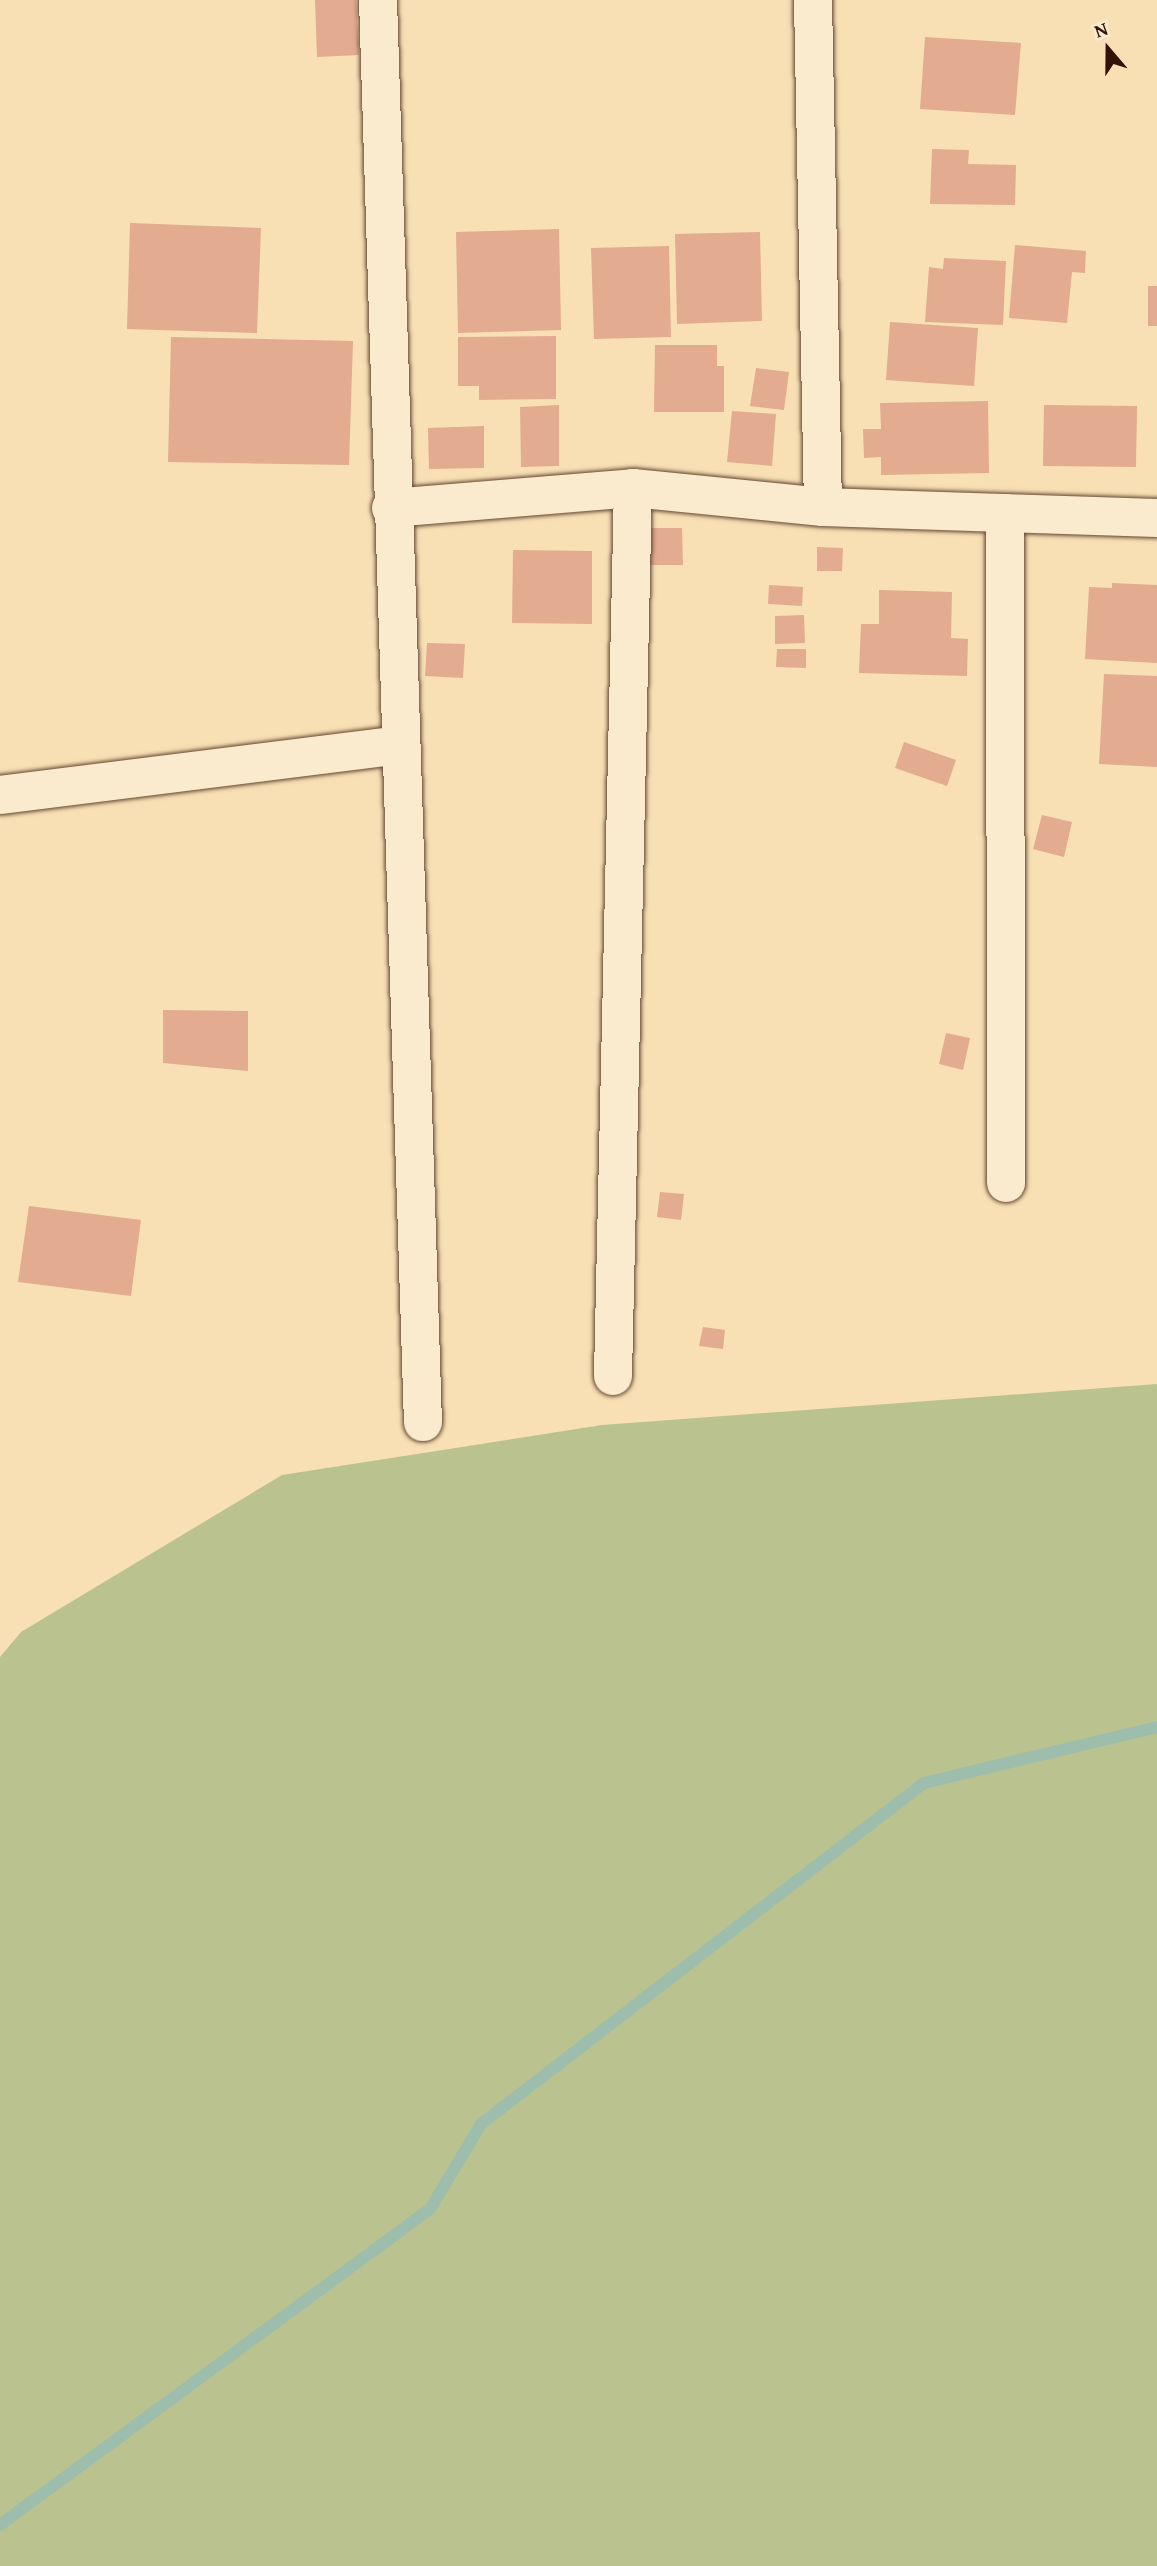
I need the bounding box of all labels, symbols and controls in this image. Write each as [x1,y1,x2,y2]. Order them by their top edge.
north arrow [1073,14,1143,84]
text: N [1090,14,1112,45]

